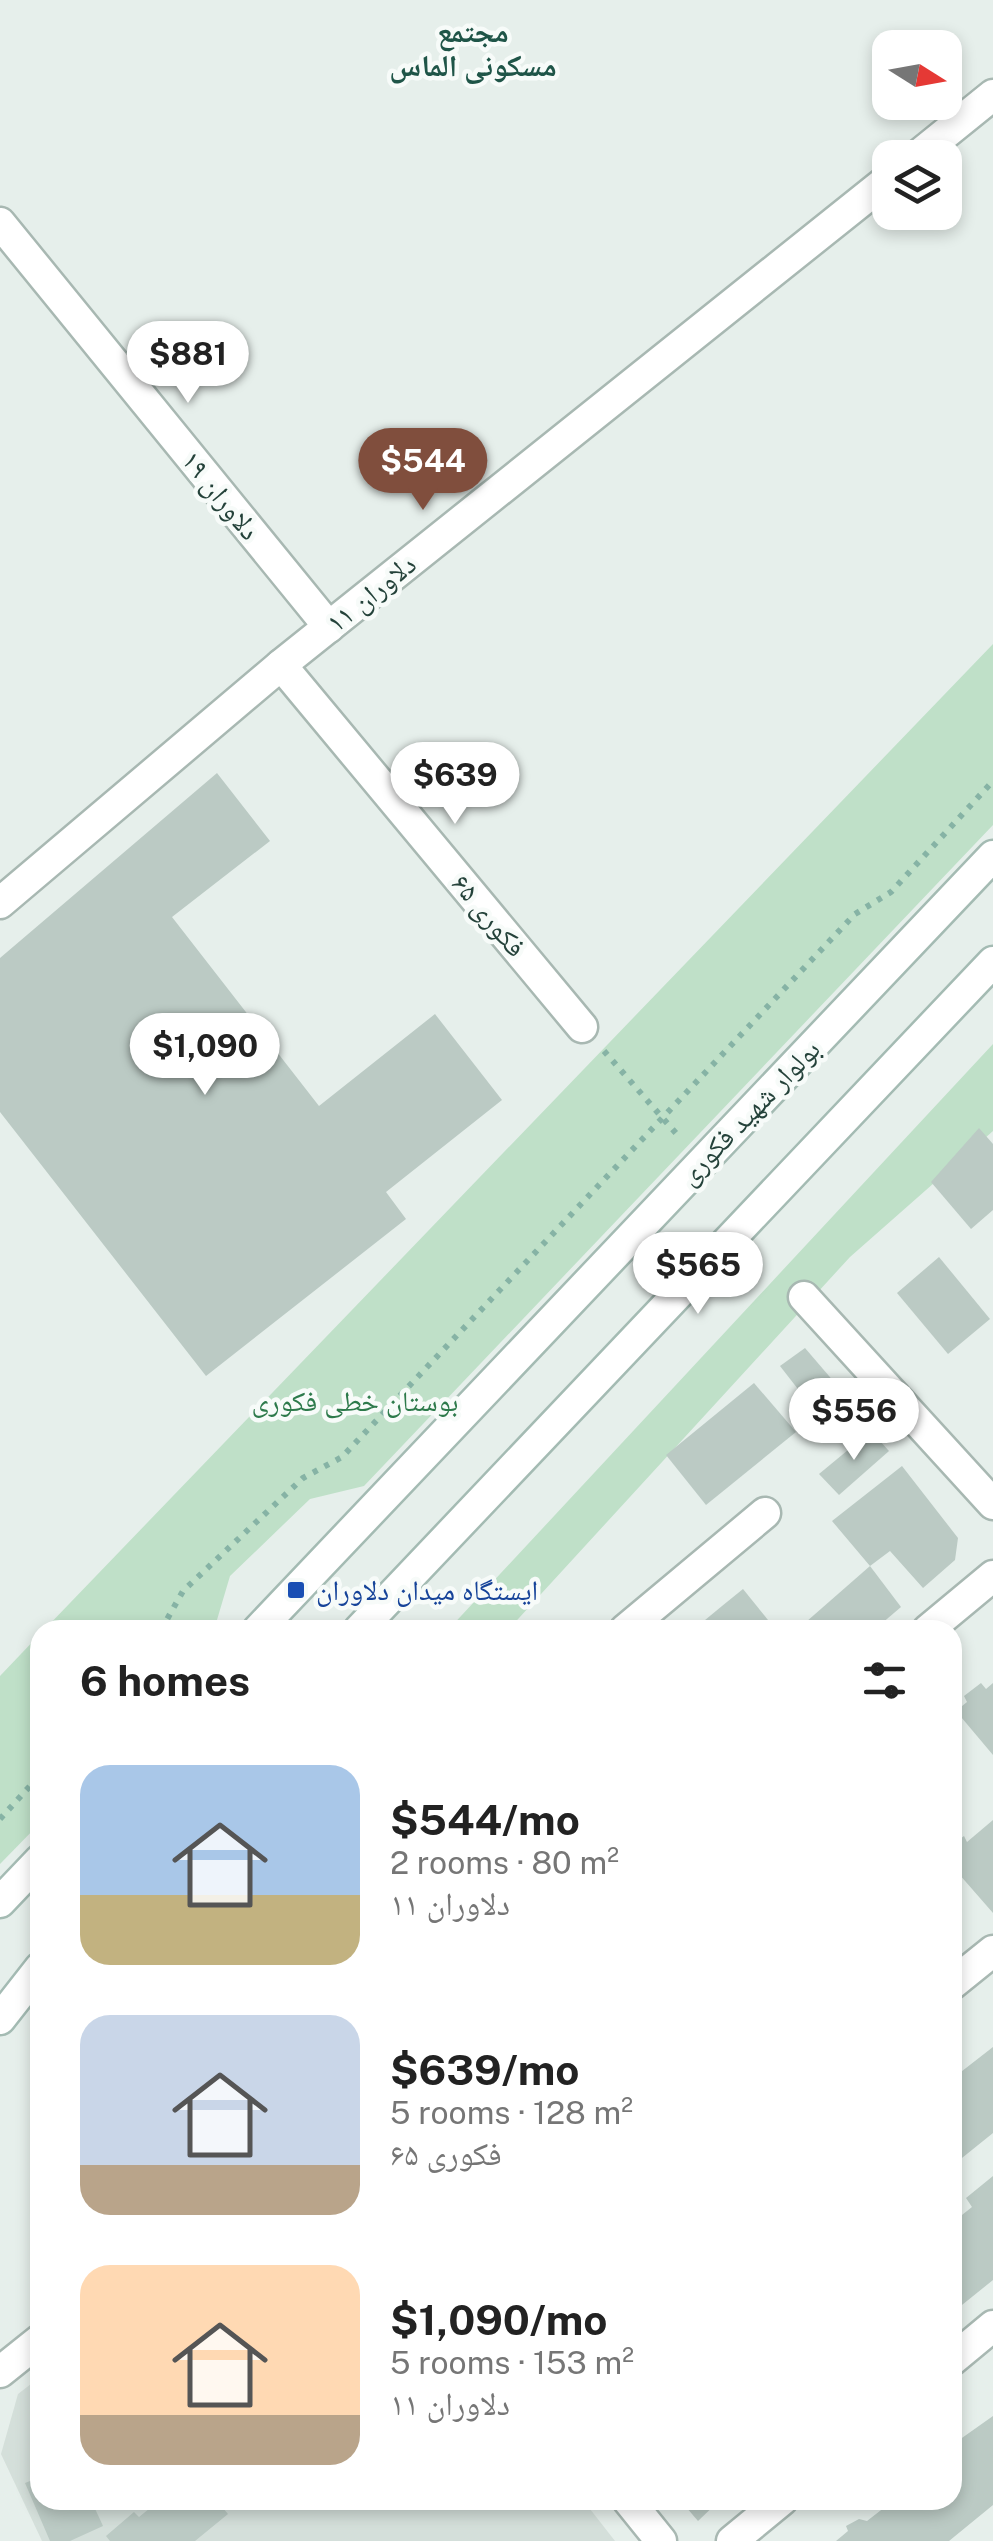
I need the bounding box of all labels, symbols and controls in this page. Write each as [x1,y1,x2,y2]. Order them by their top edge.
district label: مجتمع مسکونی الماس [389,13,557,84]
north arrow [872,30,962,120]
map controls [872,30,962,230]
button: layers [872,140,962,230]
pin: $881 [129,321,247,406]
text: $881 [149,335,227,372]
pin: $544 [364,428,482,513]
text: $544 [380,442,466,479]
street label: دلاوران ۱۹ [175,443,267,547]
street label: دلاوران ۱۱ [319,547,423,639]
pin: $639 [396,742,514,827]
text: $639 [412,756,498,793]
street label: فکوری ۶۵ [445,867,533,963]
pin: $1,090 [124,1013,286,1098]
text: $1,090 [152,1027,258,1064]
street label: بولوار شهید فکوری [671,1032,827,1192]
pin: $565 [639,1232,757,1317]
text: $565 [655,1246,741,1283]
pin: $556 [795,1378,913,1463]
park label: بوستان خطی فکوری [252,1384,458,1419]
text: $556 [811,1392,897,1429]
place label: ایستگاه میدان دلاوران [316,1573,538,1607]
marker: ایستگاه میدان دلاوران [285,1579,307,1601]
icon: filters [857,1653,912,1708]
text: 6 homes [80,1656,250,1705]
text: $544/mo [390,1795,580,1844]
icon: home [160,1805,280,1925]
text: 2 rooms · 80 m² [390,1844,619,1881]
text: دلاوران ۱۱ [390,1885,510,1922]
text: $639/mo [390,2045,579,2094]
icon: home [160,2055,280,2175]
text: 5 rooms · 128 m² [390,2094,633,2131]
text: فکوری ۶۵ [390,2135,502,2172]
text: $1,090/mo [390,2295,608,2344]
icon: home [160,2305,280,2425]
text: 5 rooms · 153 m² [390,2344,634,2381]
text: دلاوران ۱۱ [390,2385,510,2422]

